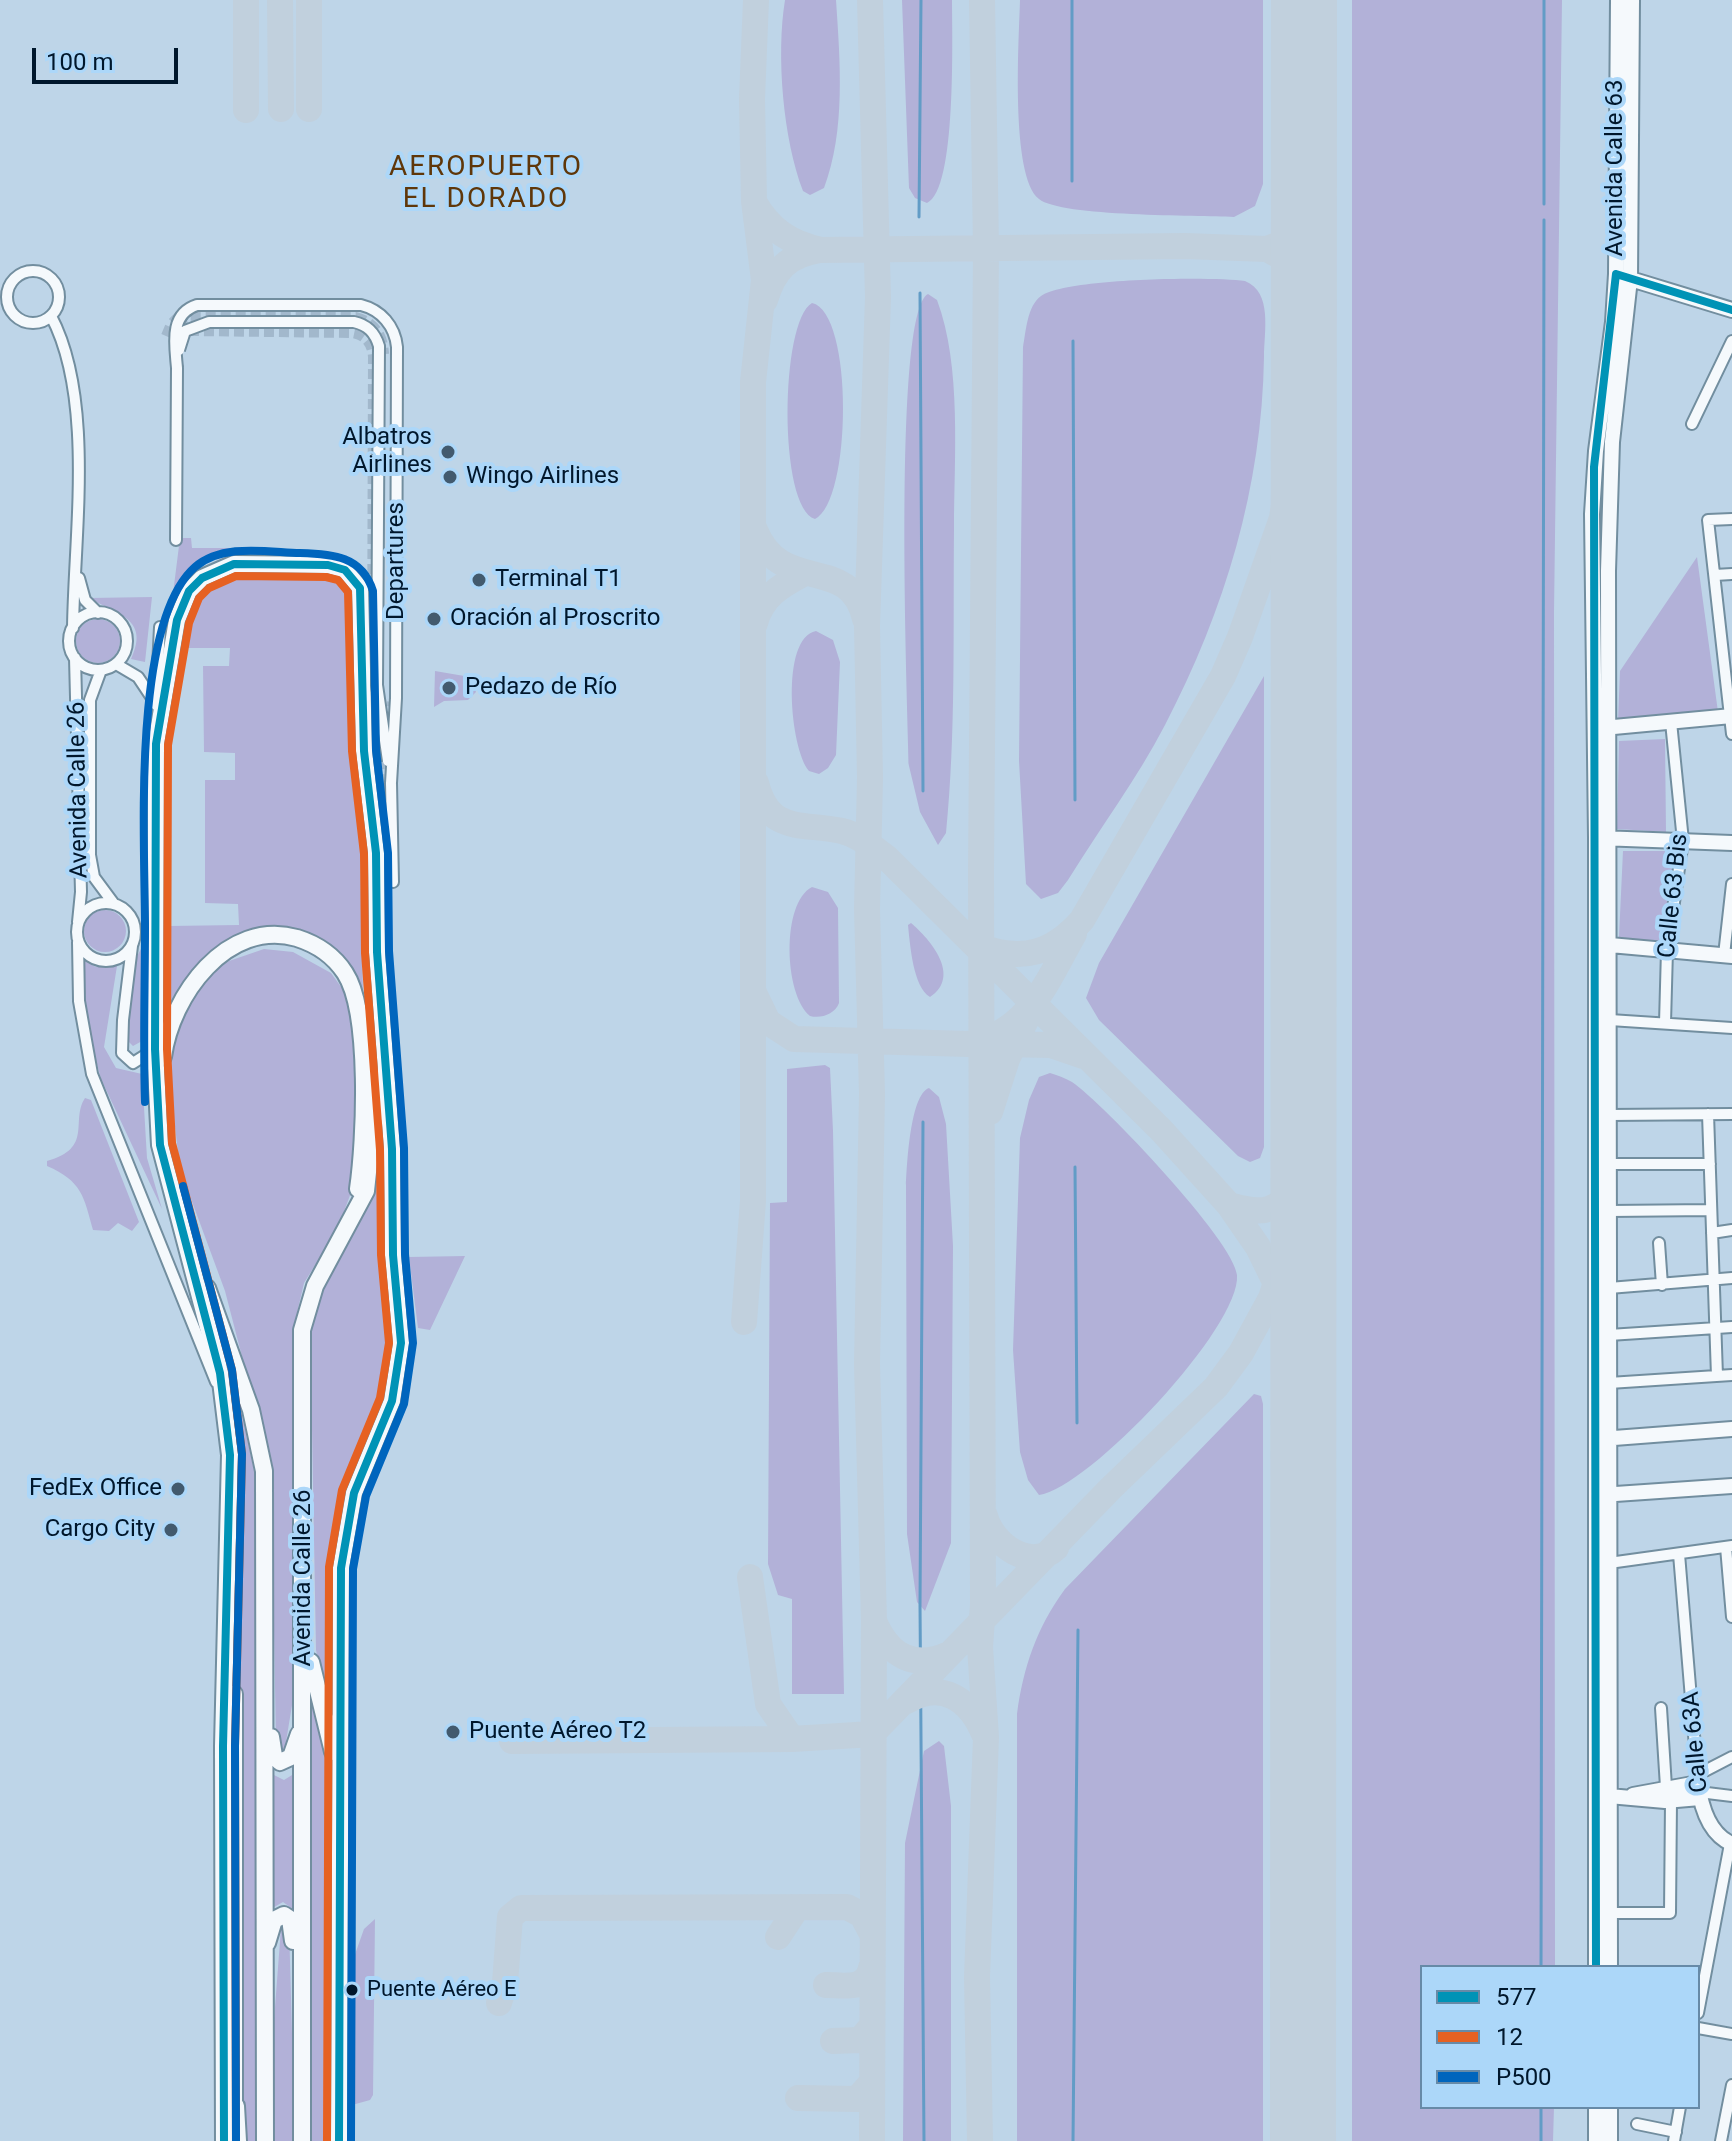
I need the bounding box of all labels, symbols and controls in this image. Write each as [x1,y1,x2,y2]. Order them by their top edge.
scale bar [36,32,182,82]
text: 100 m [46,48,113,76]
street label: Avenida Calle 63 [1602,80,1630,256]
district label: AEROPUERTO EL DORADO [389,151,583,217]
place label: Albatros Airlines [342,424,432,480]
marker: Albatros Airlines [439,443,457,461]
place label: Wingo Airlines [466,463,619,491]
marker: Wingo Airlines [441,468,459,486]
street label: Departures [383,502,411,620]
place label: Terminal T1 [495,566,622,594]
marker: Terminal T1 [470,571,488,589]
place label: Oración al Proscrito [450,605,660,633]
marker: Oración al Proscrito [425,610,443,628]
place label: Pedazo de Río [465,674,617,702]
marker: Pedazo de Río [440,679,458,697]
street label: Avenida Calle 26 [63,701,95,879]
street label: Calle 63 Bis [1653,832,1695,960]
place label: FedEx Office [29,1475,162,1503]
marker: FedEx Office [169,1480,187,1498]
street label: Avenida Calle 26 [290,1490,318,1666]
place label: Cargo City [45,1516,155,1544]
marker: Cargo City [162,1521,180,1539]
street label: Calle 63A [1677,1690,1715,1794]
place label: Puente Aéreo T2 [469,1718,646,1746]
marker: Puente Aéreo T2 [444,1723,462,1741]
legend [1420,1965,1700,2109]
place label: Puente Aéreo E [367,1977,517,2003]
marker: Puente Aéreo E [344,1982,360,1998]
text: 577 [1496,1983,1536,2011]
text: 12 [1496,2023,1523,2051]
text: P500 [1496,2063,1552,2091]

